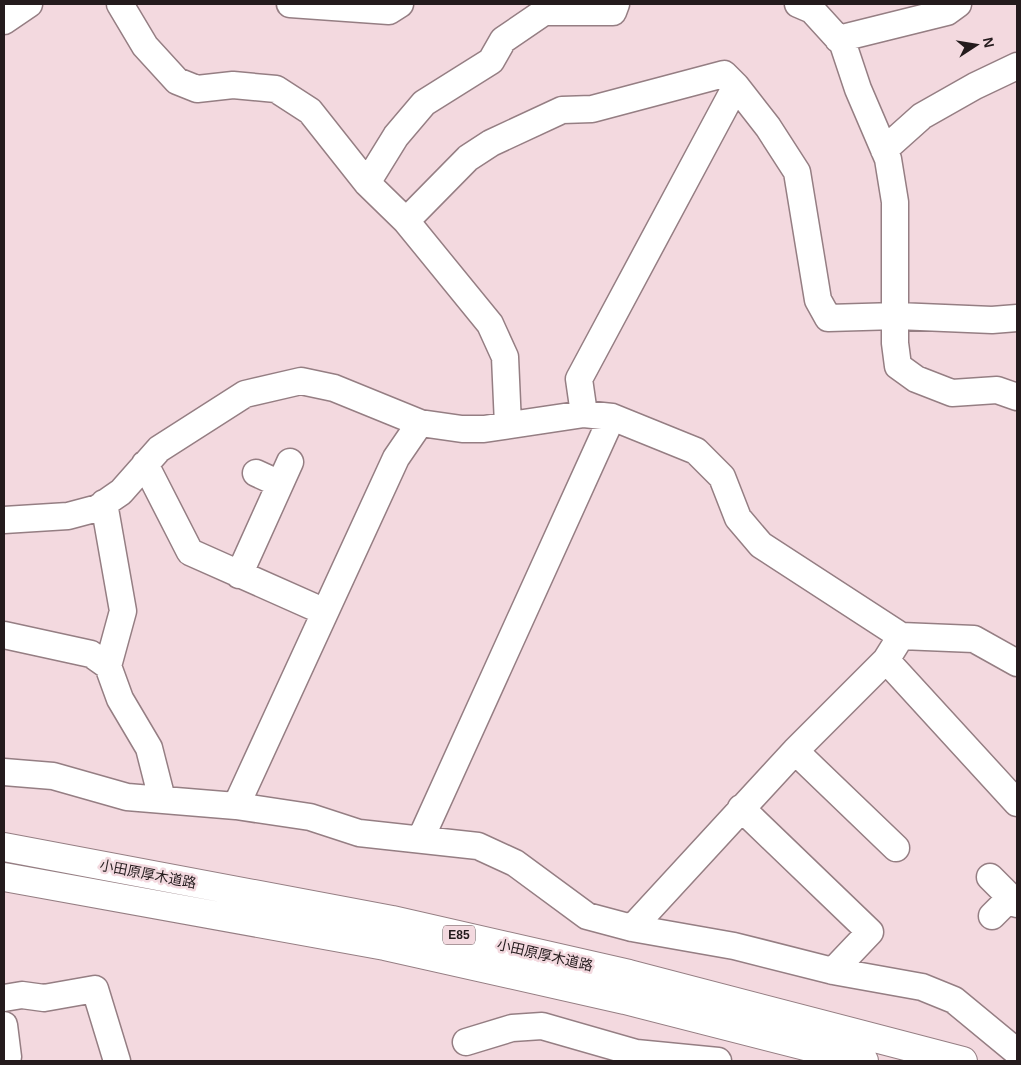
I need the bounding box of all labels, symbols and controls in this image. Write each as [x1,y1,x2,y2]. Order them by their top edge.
north arrow [951,20,1001,70]
text: N [980,36,998,49]
street label: 小田原厚木道路 [98,857,198,891]
road number: E85 [443,926,475,944]
street label: 小田原厚木道路 [495,936,595,974]

